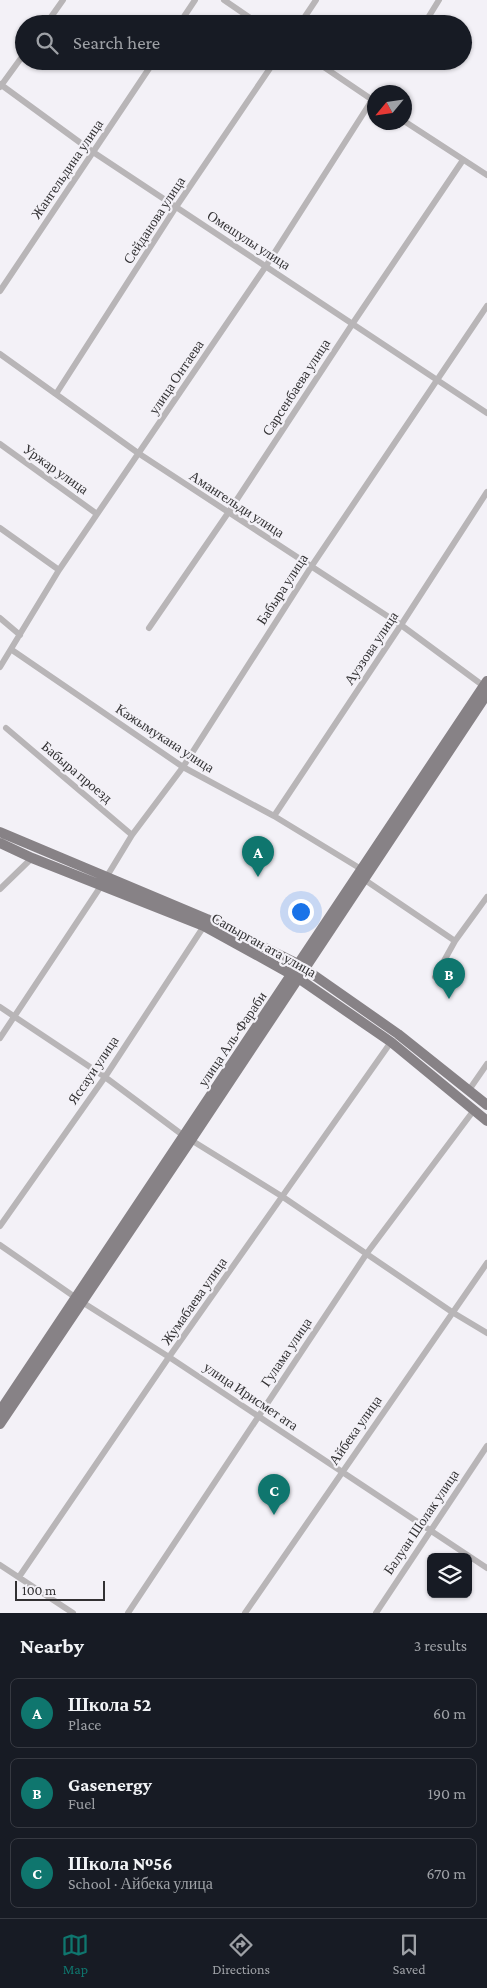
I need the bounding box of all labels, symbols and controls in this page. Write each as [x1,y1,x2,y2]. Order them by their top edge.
search box [15,15,472,70]
icon: search [33,29,61,57]
text: Search here [73,32,160,53]
north arrow [367,85,412,130]
street label: Жангельдина улица [28,116,107,222]
street label: Сейданова улица [120,173,189,267]
street label: Омешулы улица [204,207,294,273]
street label: Сарсенбаева улица [259,335,334,438]
street label: улица Онтаева [145,336,207,417]
street label: Уржар улица [20,441,92,498]
street label: Амангельди улица [187,467,288,541]
street label: Бабыра улица [253,550,311,627]
street label: Ауэзова улица [341,608,402,688]
street label: Кажымукана улица [113,700,218,776]
street label: Бабыра проезд [39,738,115,806]
pin: A [242,836,274,877]
your location [288,899,314,925]
street label: Сапырган ата улица [209,910,320,981]
pin: B [433,958,465,999]
street label: улица Аль-Фараби [194,988,270,1089]
street label: Яссауи улица [64,1032,122,1107]
street label: Жумабаева улица [158,1254,231,1348]
street label: Гулама улица [257,1314,315,1389]
street label: улица Ирисмет ата [201,1359,302,1434]
street label: Айбека улица [325,1392,385,1468]
street label: Балуан Шолак улица [380,1466,462,1577]
pin: C [258,1474,290,1515]
map controls [427,1553,472,1598]
button: layers [427,1553,472,1598]
scale bar [15,1578,105,1601]
text: 100 m [22,1582,56,1598]
text: Nearby [20,1634,84,1658]
text: 3 results [414,1637,467,1654]
text: Школа 52 [68,1694,151,1715]
text: A [32,1705,42,1722]
text: 60 m [433,1705,466,1722]
text: Place [68,1716,101,1733]
text: Gasenergy [68,1774,152,1795]
text: B [32,1785,42,1802]
text: 190 m [428,1785,466,1802]
text: Fuel [68,1795,95,1812]
text: Школа №56 [68,1853,173,1874]
text: C [32,1865,42,1882]
text: 670 m [426,1865,466,1882]
text: School · Айбека улица [68,1875,213,1892]
tab: Map [61,1931,89,1977]
tab: Directions [212,1931,270,1977]
tab: Saved [393,1931,426,1977]

